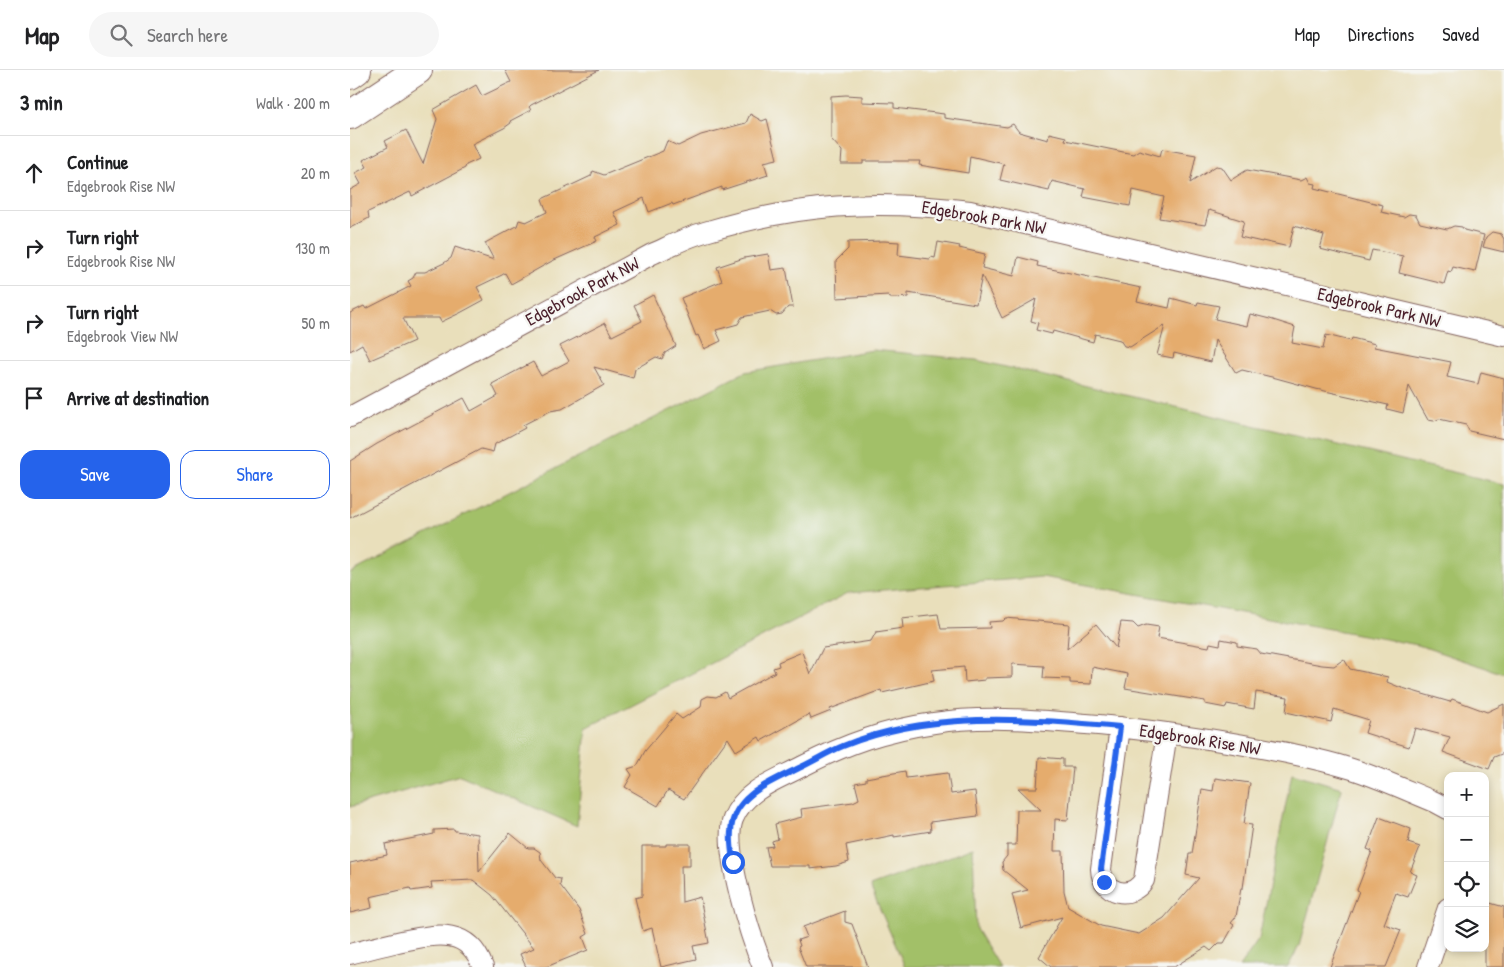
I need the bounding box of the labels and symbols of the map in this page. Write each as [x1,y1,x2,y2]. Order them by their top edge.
street label: Edgebrook Park NW [920,194,1048,240]
street label: Edgebrook Park NW [521,250,643,332]
street label: Edgebrook Park NW [1315,281,1443,333]
street label: Edgebrook Rise NW [1138,717,1262,761]
route start [722,851,745,874]
route end [1093,871,1116,894]

